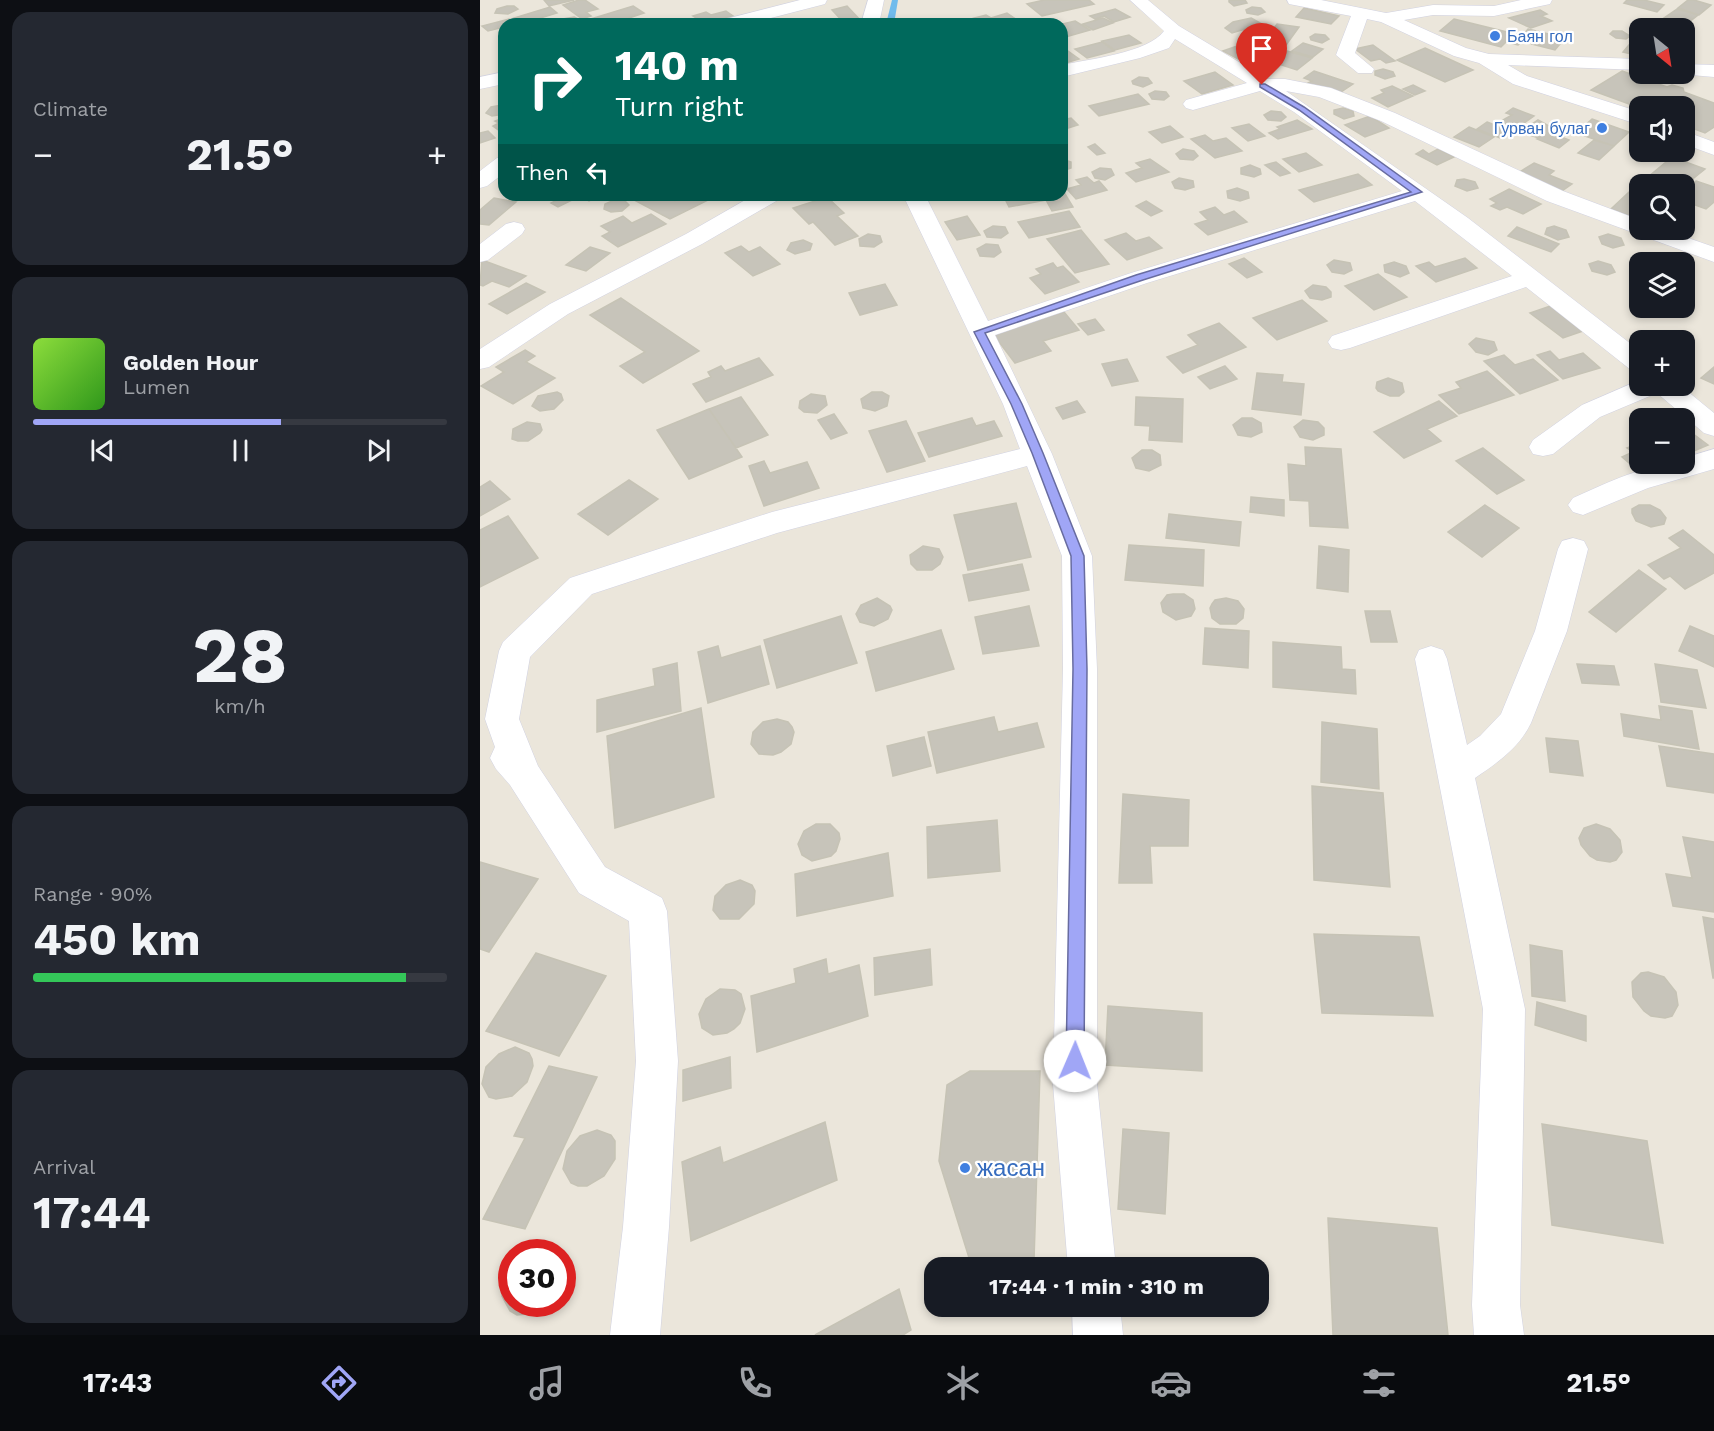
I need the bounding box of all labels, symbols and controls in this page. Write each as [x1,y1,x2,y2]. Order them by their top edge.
north arrow [1629,18,1695,84]
map controls [1629,18,1695,474]
pin [1236,23,1287,85]
place label: Баян гол [1507,27,1573,46]
marker: Баян гол [1488,29,1502,43]
icon: arrive [1245,32,1278,65]
text: 140 m [615,41,739,90]
icon: right [516,42,594,120]
text: Turn right [615,91,744,123]
button: sound [1629,96,1695,162]
text: Climate [33,97,108,121]
place label: Гурван булаг [1494,119,1590,138]
marker: Гурван булаг [1595,121,1609,135]
text: 21.5° [186,128,294,181]
text: − [33,135,53,174]
text: + [427,135,447,174]
icon: left [581,156,614,189]
text: Then [516,160,569,185]
button: search [1629,174,1695,240]
button: layers [1629,252,1695,318]
button: + [1629,330,1695,396]
text: Golden Hour [123,350,258,375]
text: Lumen [123,375,190,399]
button: − [1629,408,1695,474]
icon: previous [86,434,119,467]
icon: pause [224,434,257,467]
icon: next [362,434,395,467]
text: 28 [192,609,288,701]
text: km/h [214,694,266,718]
text: Range · 90% [33,882,152,906]
text: 450 km [33,913,201,966]
position arrow [1043,1029,1107,1093]
place label: жасан [977,1154,1045,1182]
text: Arrival [33,1155,95,1179]
marker: жасан [958,1161,972,1175]
text: 17:44 [33,1186,151,1239]
speed limit sign: 30 [498,1239,576,1317]
text: 17:44 · 1 min · 310 m [989,1274,1204,1299]
icon: directions [318,1362,360,1404]
icon: music [526,1362,568,1404]
icon: phone [734,1362,776,1404]
icon: climate [942,1362,984,1404]
icon: car [1150,1362,1192,1404]
icon: filters [1358,1362,1400,1404]
text: 17:43 [83,1367,152,1399]
text: 21.5° [1566,1367,1631,1399]

